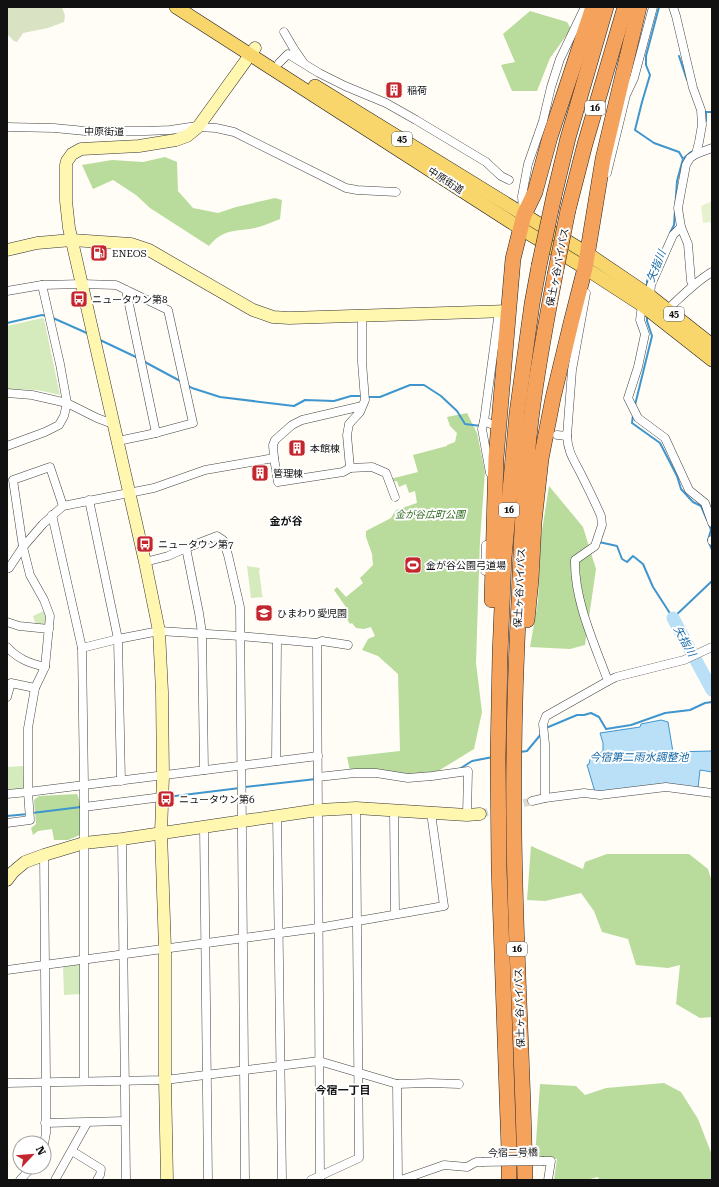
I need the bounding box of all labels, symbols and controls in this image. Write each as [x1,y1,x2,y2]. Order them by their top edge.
building icon: 稲荷 [384,80,404,100]
place label: 稲荷 [407,85,427,96]
road number: 16 [585,101,605,115]
street label: 中原街道 [84,126,124,137]
road number: 45 [392,132,412,146]
street label: 中原街道 [426,165,465,196]
street label: 保土ヶ谷バイパス [544,227,571,307]
fuel station icon: ENEOS [89,243,109,263]
place label: ENEOS [112,248,147,259]
water label: 矢指川 [644,248,669,284]
bus stop icon: ニュータウン第8 [69,289,89,309]
place label: ニュータウン第8 [92,294,168,305]
road number: 45 [664,307,684,321]
building icon: 本館棟 [287,438,307,458]
place label: 本館棟 [310,443,340,454]
building icon: 管理棟 [250,463,270,483]
place label: 管理棟 [273,468,303,479]
road number: 16 [499,503,519,517]
park label: 金が谷広町公園 [395,509,467,520]
district label: 金が谷 [270,515,303,528]
bus stop icon: ニュータウン第7 [135,534,155,554]
place label: ニュータウン第7 [158,539,234,550]
street label: 保土ヶ谷バイパス [512,548,527,628]
sports icon: 金が谷公園弓道場 [403,555,423,575]
place label: 金が谷公園弓道場 [426,560,506,571]
school or university icon: ひまわり愛児園 [254,603,274,623]
place label: ひまわり愛児園 [277,608,347,619]
water label: 矢指川 [671,624,699,660]
water label: 今宿第二雨水調整池 [590,751,689,764]
bus stop icon: ニュータウン第6 [156,789,176,809]
place label: ニュータウン第6 [179,794,255,805]
road number: 16 [507,942,527,956]
street label: 保土ヶ谷バイパス [513,968,526,1048]
district label: 今宿一丁目 [316,1084,371,1097]
north arrow [12,1135,52,1175]
text: N [33,1144,48,1158]
street label: 今宿二号橋 [488,1147,538,1158]

